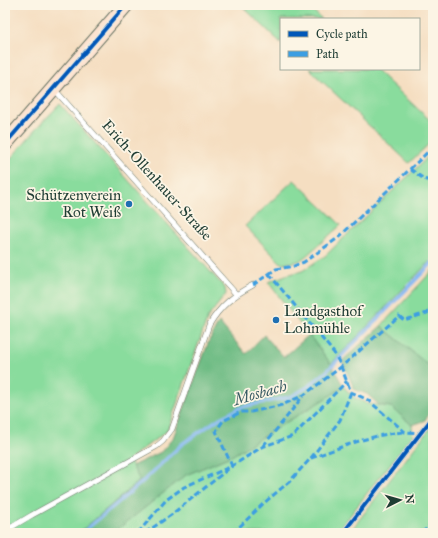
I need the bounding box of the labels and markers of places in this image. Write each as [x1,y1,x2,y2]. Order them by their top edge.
place label: Schützenverein Rot Weiß [26,186,121,221]
marker: Schützenverein Rot Weiß [124,199,134,209]
place label: Landgasthof Lohmühle [284,302,365,337]
marker: Landgasthof Lohmühle [271,315,281,325]

